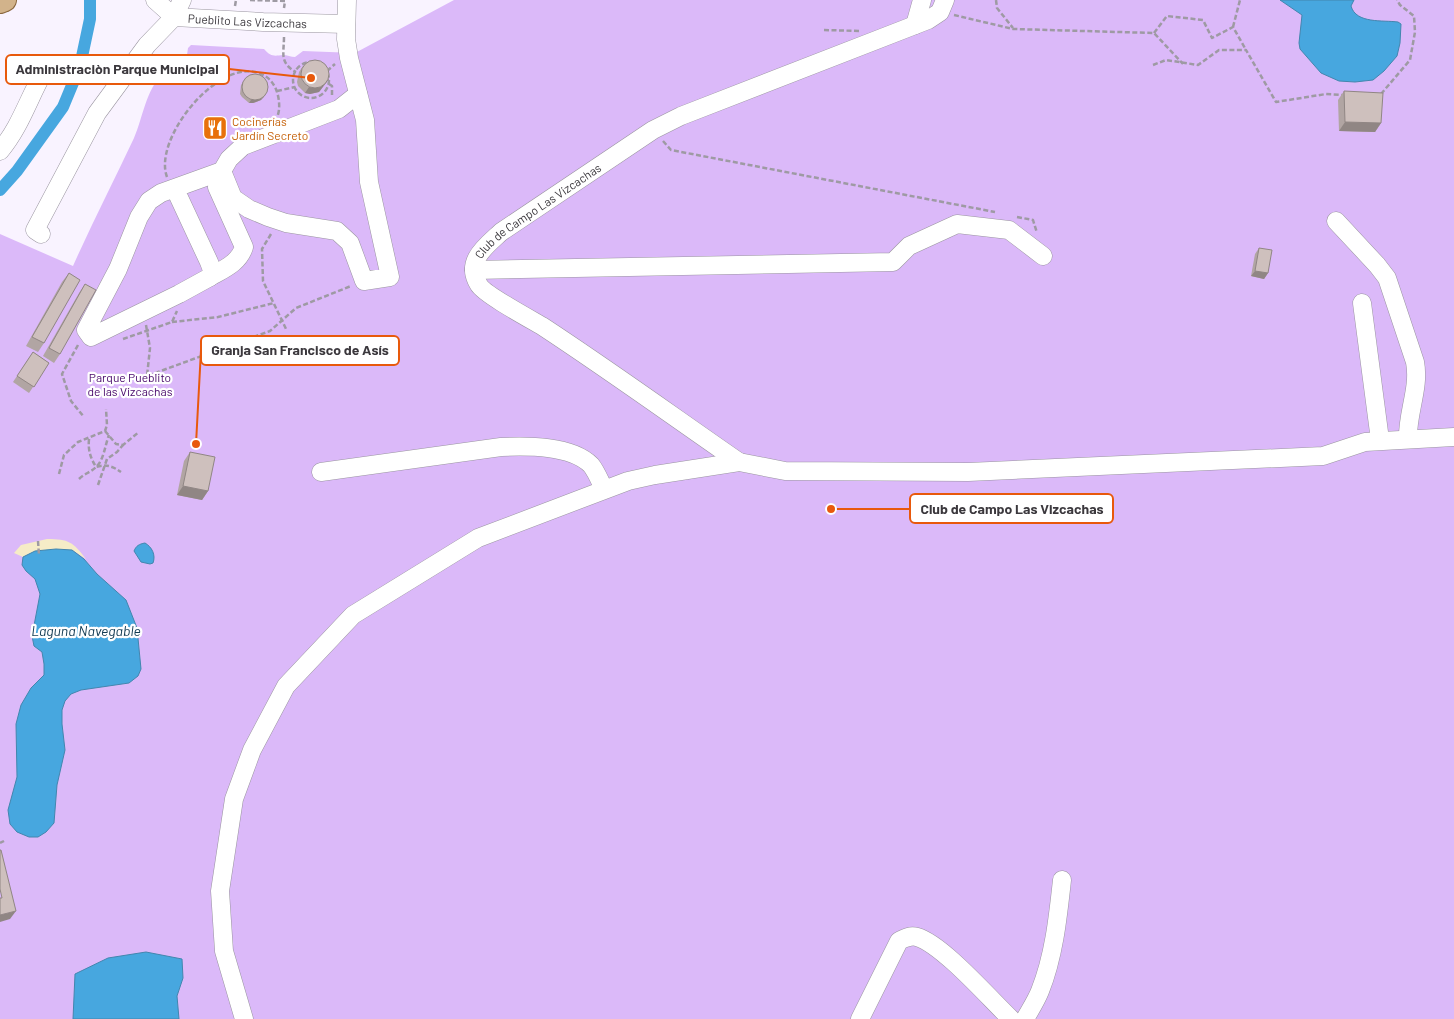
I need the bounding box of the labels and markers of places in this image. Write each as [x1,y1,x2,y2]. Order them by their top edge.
callout: Administraciòn Parque Municipal [6,55,229,84]
place label: Cocinerías Jardín Secreto [232,114,308,142]
restaurant icon: Cocinerías Jardín Secreto [202,115,228,141]
callout: Granja San Francisco de Asís [201,336,399,365]
callout: Club de Campo Las Vizcachas [910,494,1113,523]

